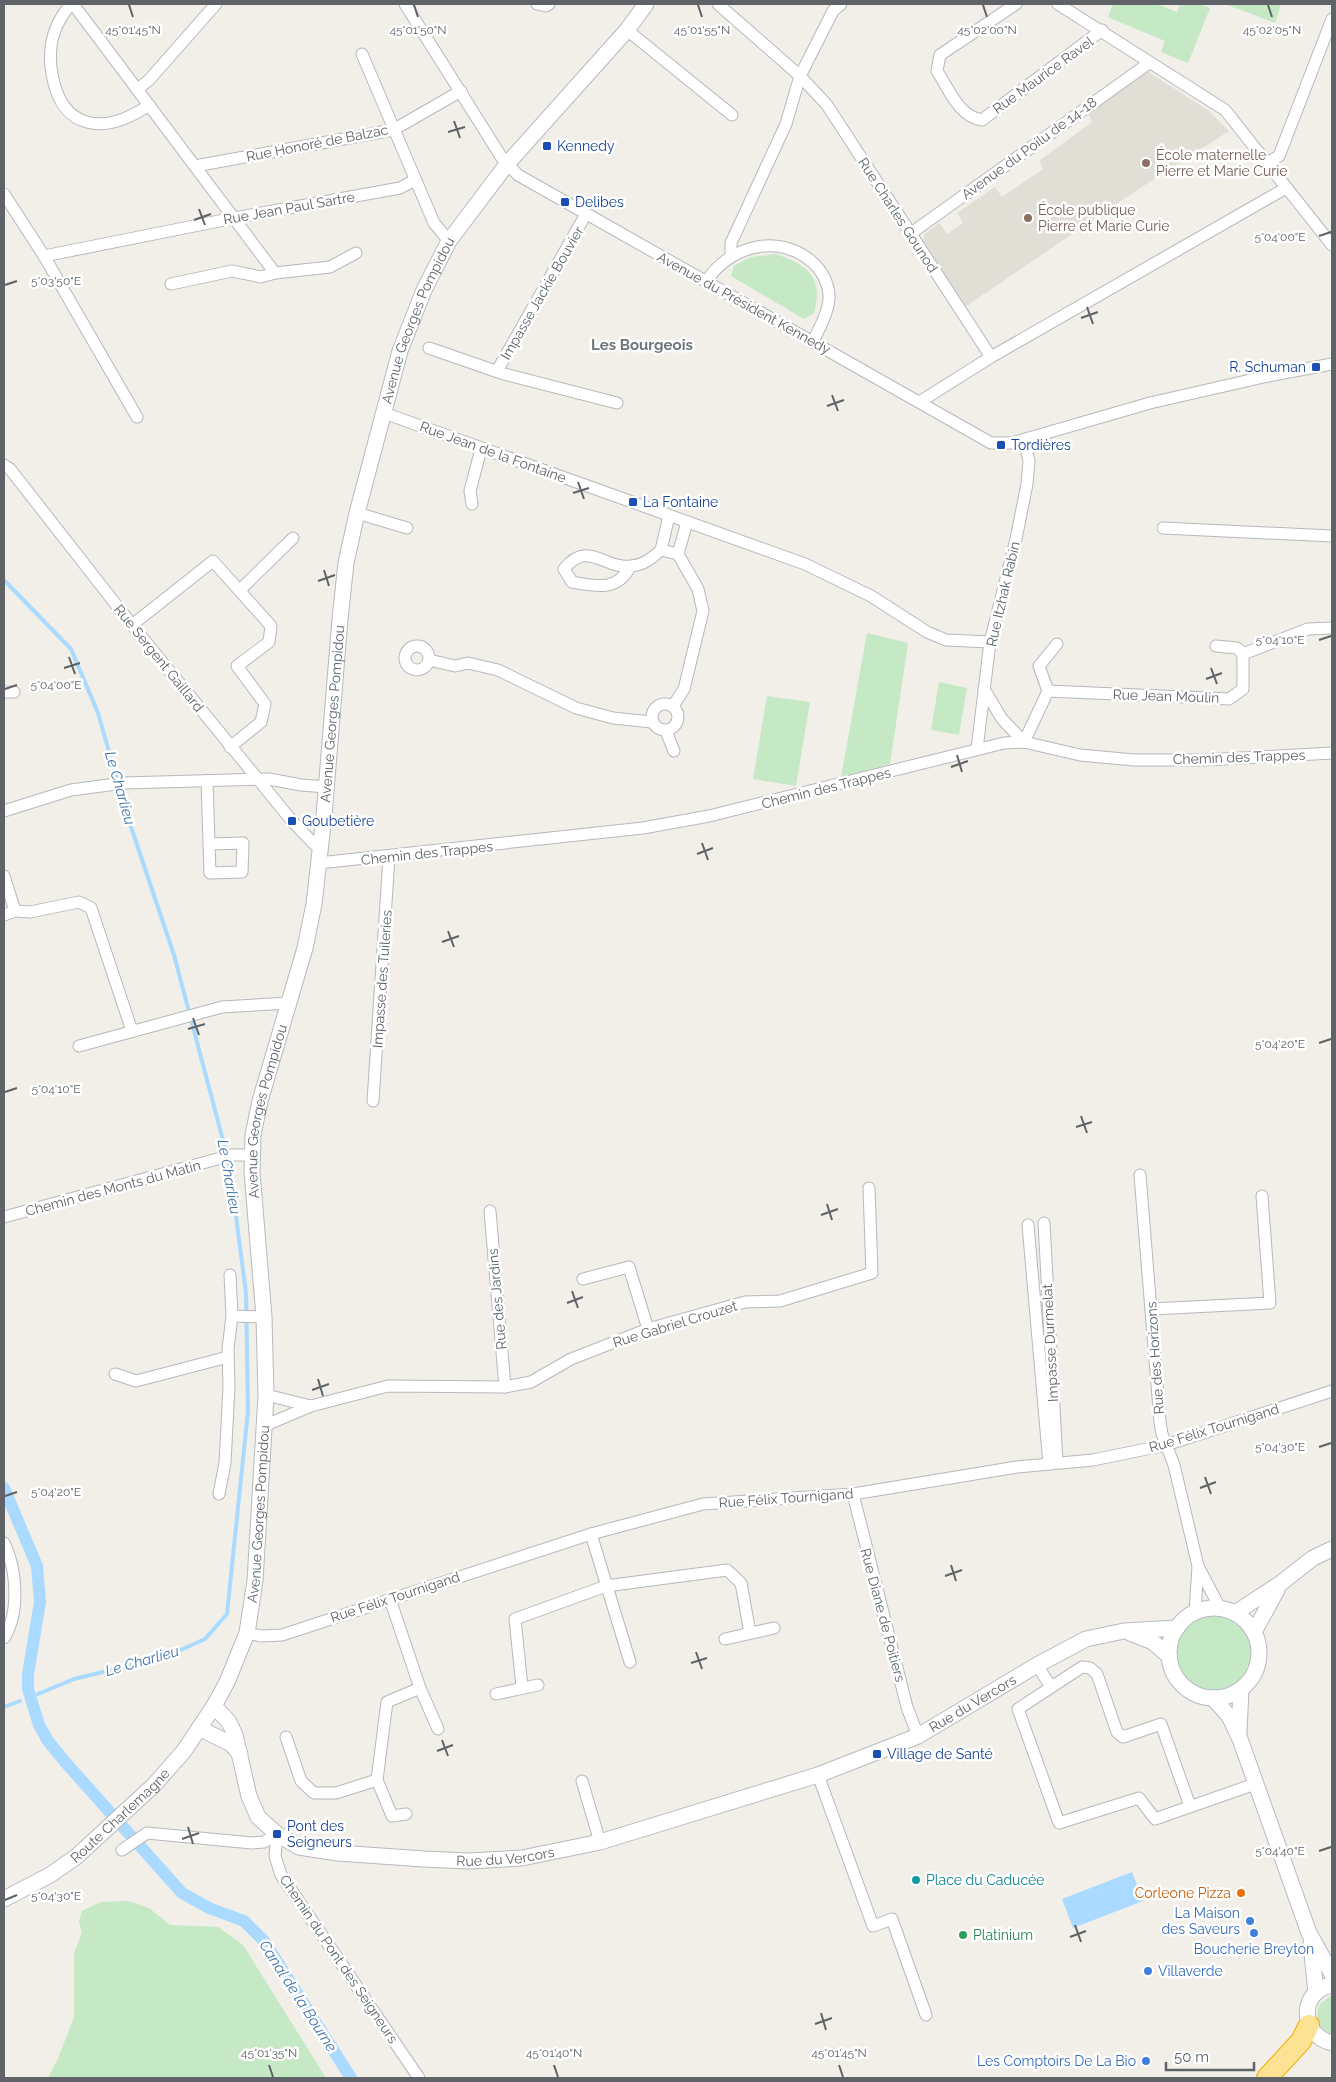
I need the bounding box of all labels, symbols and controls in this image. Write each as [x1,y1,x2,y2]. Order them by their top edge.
text: 45°01'45"N [105,23,161,37]
text: 45°01'50"N [389,23,447,37]
text: 45°01'55"N [674,23,730,37]
text: 45°02'00"N [957,23,1017,37]
text: 45°02'05"N [1243,23,1301,37]
street label: Rue Maurice Ravel [990,33,1097,117]
street label: Avenue du Poilu de 14-18 [958,94,1100,202]
street label: Rue Honoré de Balzac [245,121,390,165]
place label: Kennedy [557,138,615,154]
marker: Kennedy [541,140,553,152]
place label: École maternelle Pierre et Marie Curie [1156,146,1287,179]
street label: Rue Charles Gounod [855,155,941,275]
marker: École maternelle Pierre et Marie Curie [1140,157,1152,169]
street label: Rue Jean Paul Sartre [222,189,356,227]
place label: Delibes [575,194,624,210]
marker: Delibes [559,196,571,208]
place label: École publique Pierre et Marie Curie [1038,201,1169,234]
marker: École publique Pierre et Marie Curie [1022,212,1034,224]
street label: Impasse Jackie Bouvier [497,223,587,363]
text: 5°04'00"E [1254,230,1306,244]
street label: Avenue Georges Pompidou [378,234,458,406]
street label: Avenue du Président Kennedy [655,249,834,358]
text: 5°03'50"E [31,274,81,288]
district label: Les Bourgeois [591,336,693,354]
place label: R. Schuman [1229,359,1306,375]
marker: R. Schuman [1310,361,1322,373]
street label: Rue Jean de la Fontaine [418,418,568,486]
place label: Tordières [1011,437,1071,453]
marker: Tordières [995,439,1007,451]
place label: La Fontaine [643,494,718,510]
marker: La Fontaine [627,496,639,508]
street label: Rue Itzhak Rabin [983,540,1023,648]
street label: Rue Sergent Gaillard [111,601,207,715]
street label: Avenue Georges Pompidou [317,624,347,803]
text: 5°04'10"E [1256,633,1304,647]
text: 5°04'00"E [30,678,82,692]
street label: Rue Jean Moulin [1112,686,1220,706]
street label: Chemin des Trappes [1172,747,1306,767]
water label: Le Charlieu [101,749,139,827]
street label: Chemin des Trappes [760,764,892,812]
place label: Goubetière [302,813,374,829]
marker: Goubetière [286,815,298,827]
street label: Chemin des Trappes [360,838,494,868]
street label: Impasse des Tuileries [369,909,395,1049]
street label: Avenue Georges Pompidou [244,1022,290,1199]
text: 5°04'20"E [1255,1037,1305,1051]
text: 5°04'10"E [32,1082,80,1096]
water label: Le Charlieu [214,1138,245,1216]
street label: Chemin des Monts du Matin [24,1157,202,1219]
street label: Rue des Jardins [485,1247,509,1350]
street label: Impasse Durmelat [1039,1283,1061,1403]
street label: Rue Gabriel Crouzet [611,1297,739,1351]
street label: Rue des Horizons [1143,1301,1167,1415]
street label: Rue Félix Tournigand [1147,1401,1281,1455]
street label: Avenue Georges Pompidou [244,1425,272,1604]
text: 5°04'30"E [1255,1440,1305,1454]
text: 5°04'20"E [31,1485,81,1499]
street label: Rue Félix Tournigand [718,1485,854,1511]
street label: Rue Diane de Poitiers [857,1546,909,1684]
street label: Rue Félix Tournigand [328,1569,462,1625]
water label: Le Charlieu [103,1642,181,1680]
street label: Rue du Vercors [926,1671,1019,1736]
place label: Village de Santé [887,1746,993,1762]
marker: Village de Santé [871,1748,883,1760]
street label: Route Charlemagne [67,1765,173,1866]
place label: Pont des Seigneurs [287,1818,352,1850]
marker: Pont des Seigneurs [271,1828,283,1840]
street label: Rue du Vercors [456,1844,556,1869]
text: 5°04'40"E [1255,1844,1305,1858]
street label: Chemin du Pont des Seigneurs [277,1872,402,2046]
place label: Place du Caducée [926,1872,1044,1888]
marker: Place du Caducée [910,1874,922,1886]
place label: Corleone Pizza [1135,1885,1231,1901]
marker: Corleone Pizza [1235,1887,1247,1899]
text: 5°04'30"E [31,1889,81,1903]
place label: La Maison des Saveurs [1161,1905,1240,1937]
marker: La Maison des Saveurs [1244,1915,1256,1927]
place label: Platinium [973,1927,1033,1943]
marker: Boucherie Breyton [1248,1927,1260,1939]
marker: Platinium [957,1929,969,1941]
water label: Canal de la Bourne [255,1937,341,2055]
place label: Boucherie Breyton [1194,1941,1314,1957]
place label: Villaverde [1158,1963,1223,1979]
marker: Villaverde [1142,1965,1154,1977]
scale bar [1166,2040,1254,2072]
text: 45°01'35"N [241,2046,297,2060]
text: 45°01'40"N [526,2046,582,2060]
text: 45°01'45"N [811,2046,867,2060]
text: 50 m [1174,2048,1209,2066]
place label: Les Comptoirs De La Bio [977,2053,1136,2069]
marker: Les Comptoirs De La Bio [1140,2055,1152,2067]

